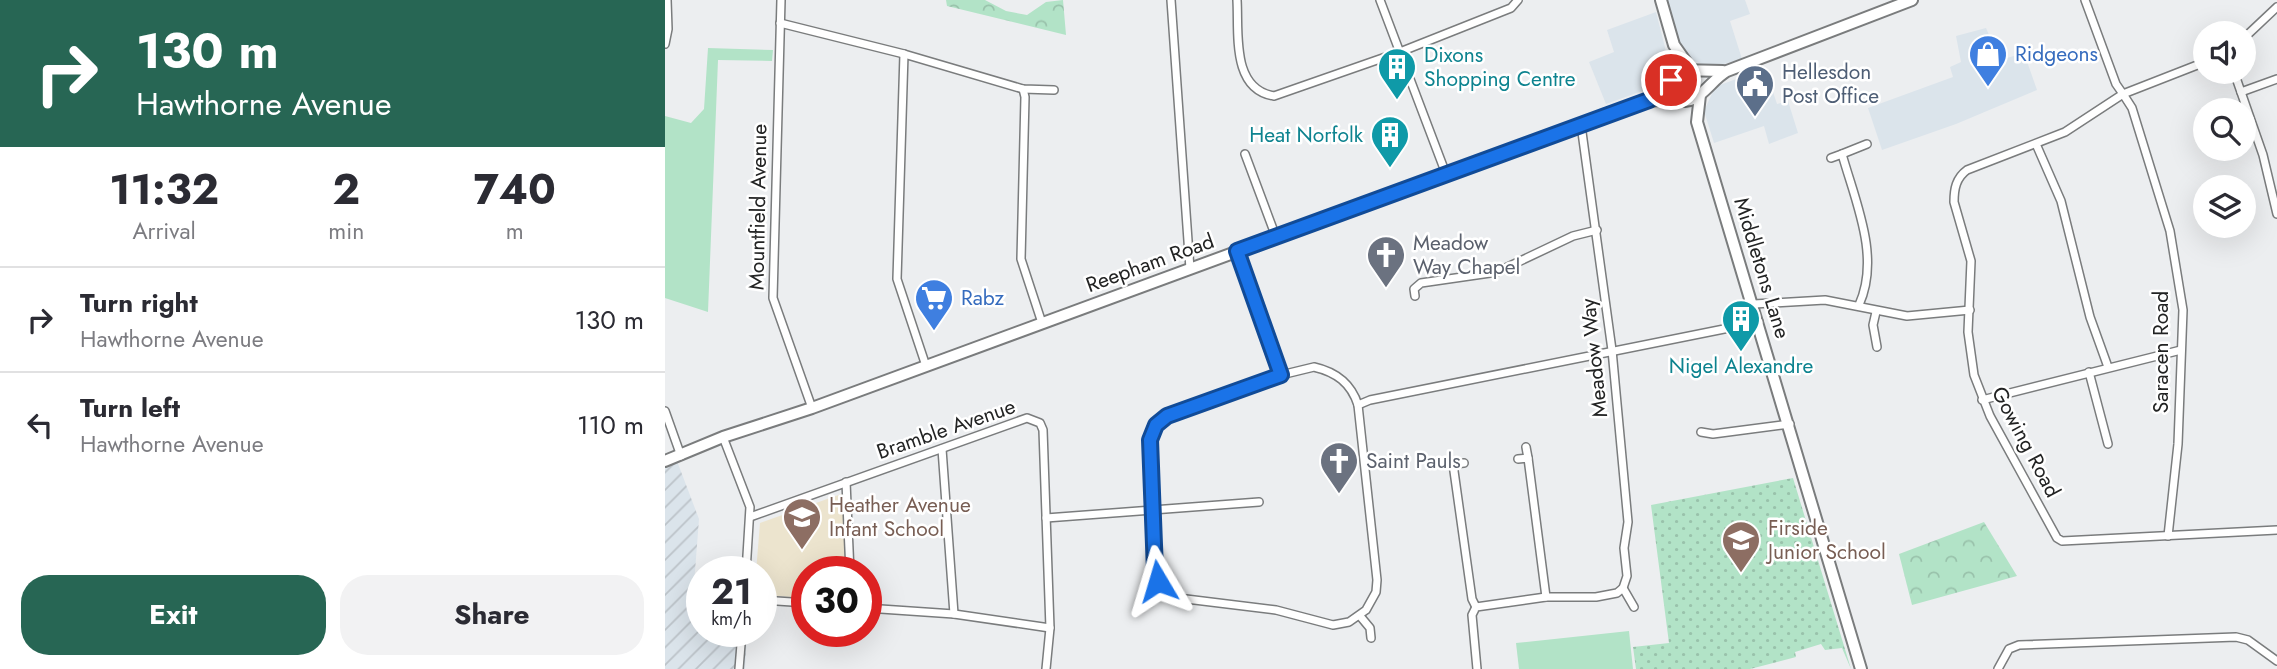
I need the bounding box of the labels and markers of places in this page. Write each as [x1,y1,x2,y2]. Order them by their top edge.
shop icon: Ridgeons [1967,33,2009,88]
place label: Ridgeons [2015,39,2098,69]
place label: Dixons Shopping Centre [1424,40,1576,94]
building icon: Dixons Shopping Centre [1376,46,1418,101]
pin [1641,50,1701,110]
place label: Hellesdon Post Office [1782,57,1879,111]
public building icon: Hellesdon Post Office [1734,63,1776,118]
building icon: Heat Norfolk [1369,114,1411,169]
place label: Heat Norfolk [1249,120,1364,150]
place label: Meadow Way Chapel [1413,228,1520,282]
church icon: Meadow Way Chapel [1365,234,1407,289]
supermarket icon: Rabz [913,277,955,332]
place label: Rabz [961,283,1005,313]
building icon: Nigel Alexandre [1720,298,1762,353]
place label: Nigel Alexandre [1669,351,1813,381]
church icon: Saint Pauls [1318,440,1360,495]
place label: Saint Pauls [1366,446,1461,476]
place label: Heather Avenue Infant School [829,490,971,544]
school or university icon: Heather Avenue Infant School [781,496,823,551]
place label: Firside Junior School [1765,513,1886,567]
school or university icon: Firside Junior School [1720,519,1762,574]

